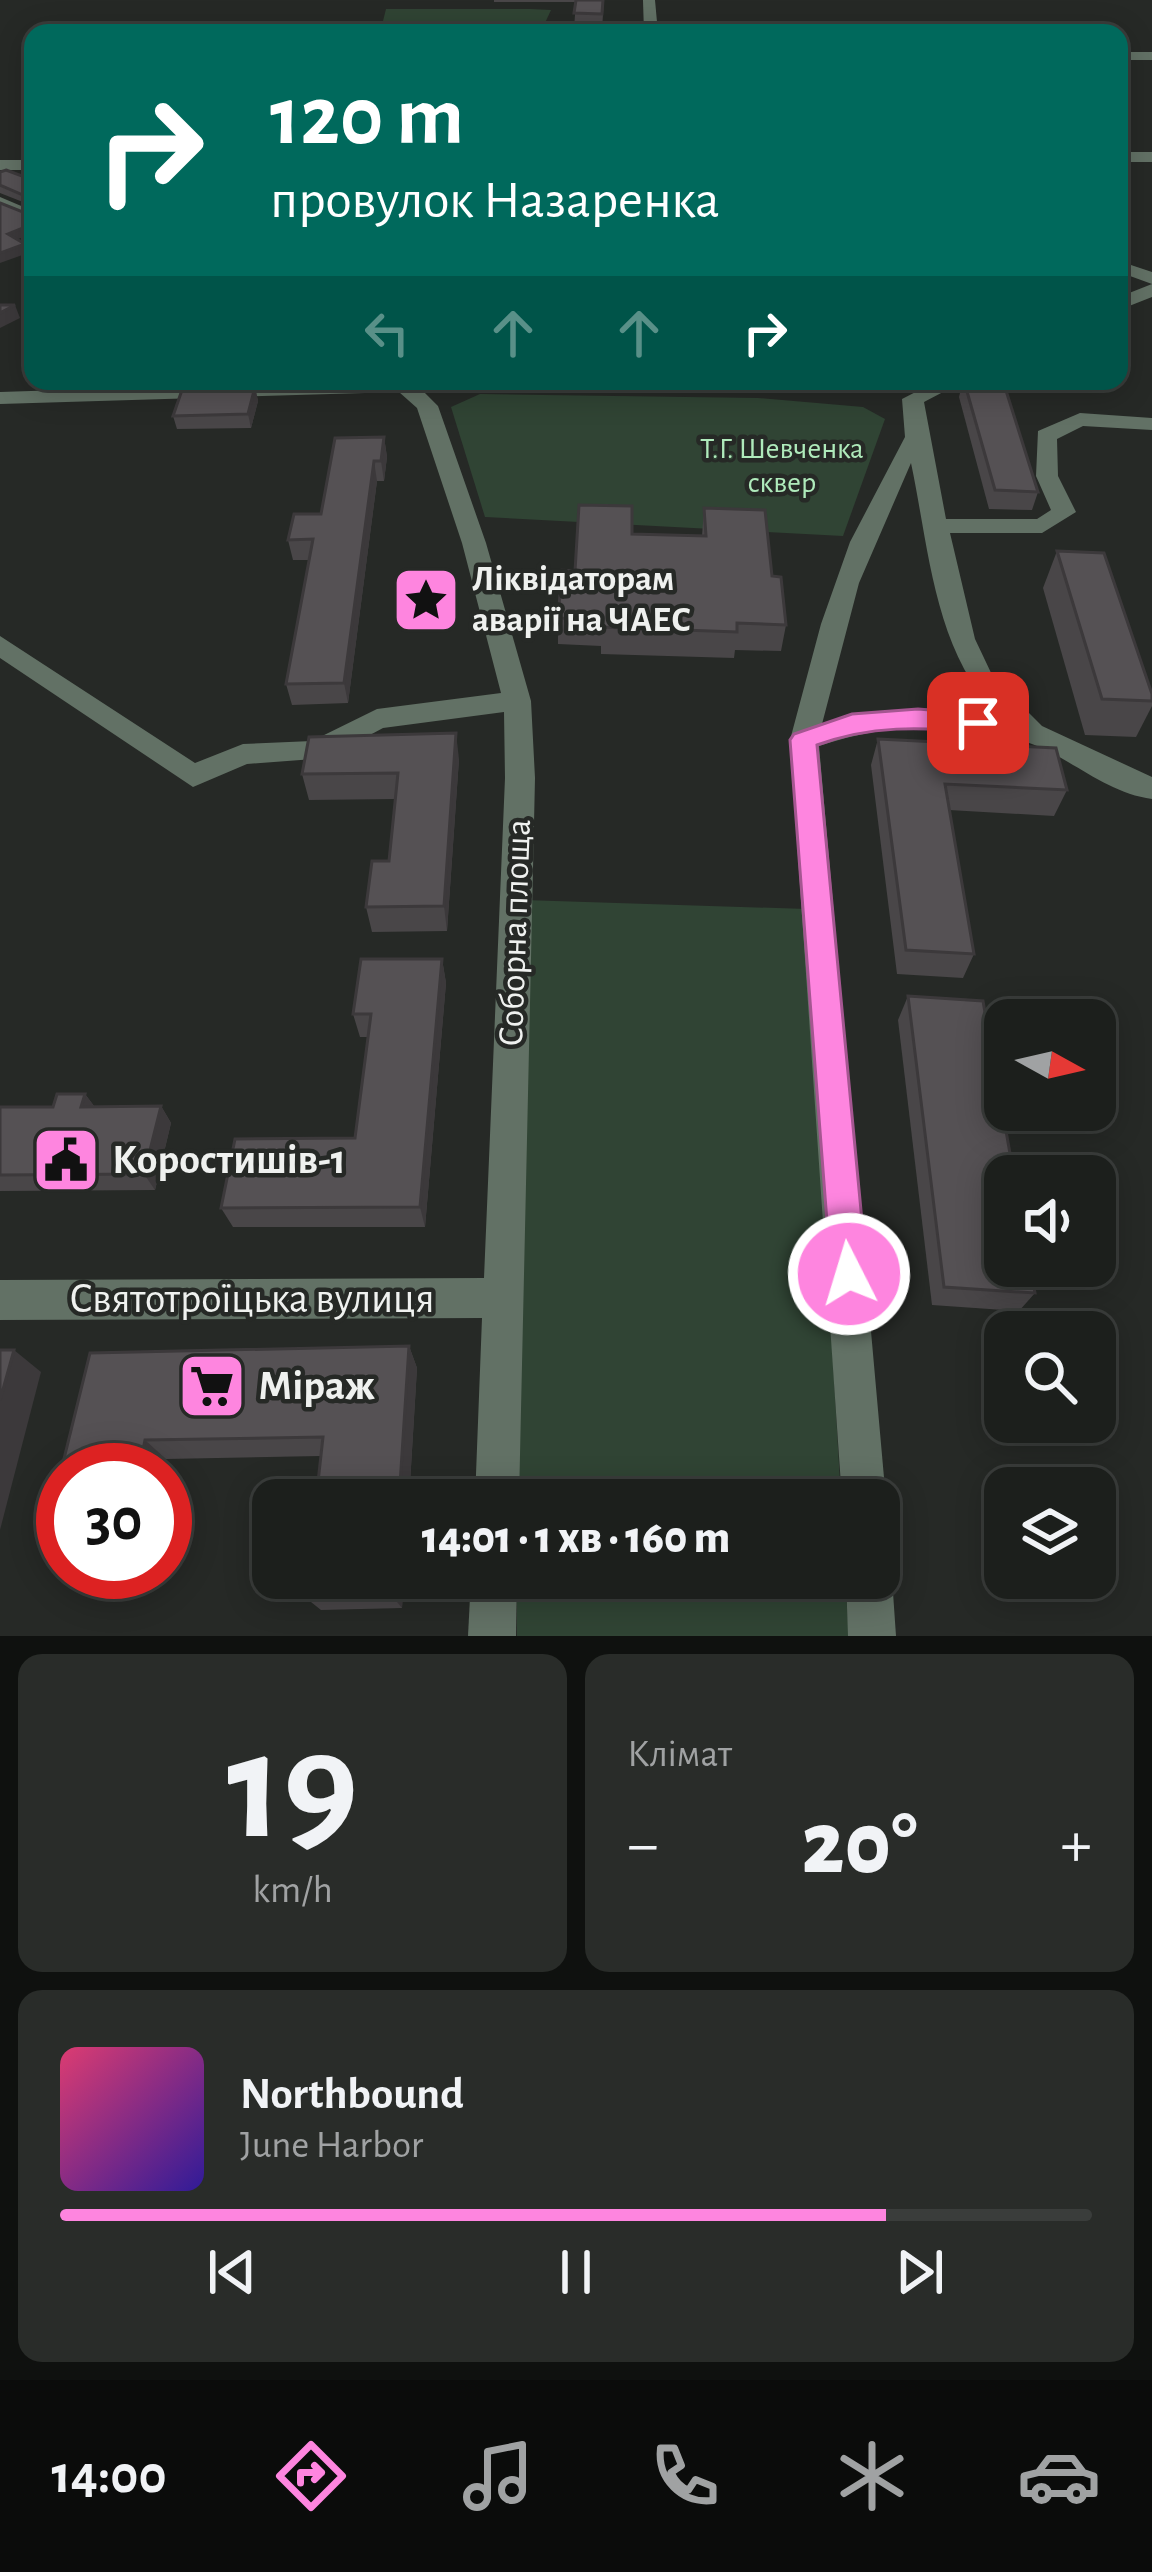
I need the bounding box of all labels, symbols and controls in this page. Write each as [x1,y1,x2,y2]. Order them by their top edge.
icon: right [72,72,228,228]
text: 120 m [270,76,464,160]
text: провулок Назаренка [270,174,720,228]
icon: left [354,300,420,366]
icon: ahead [480,300,546,366]
icon: ahead [606,300,672,366]
icon: right [732,300,798,366]
park label: Т.Г. Шевченка сквер [700,434,864,498]
place label: Ліквідаторам аварії на ЧАЕС [472,561,691,638]
place icon: Ліквідаторам аварії на ЧАЕС [391,565,461,635]
pin [927,672,1029,774]
icon: arrive [945,690,1011,756]
street label: Соборна площа [493,819,537,1047]
north arrow [984,999,1116,1131]
map controls [984,999,1116,1599]
public building icon: Коростишів-1 [31,1125,101,1195]
place label: Коростишів-1 [112,1139,346,1181]
button: sound [984,1155,1116,1287]
position arrow [786,1211,912,1337]
street label: Святотроїцька вулиця [69,1278,435,1320]
button: search [984,1311,1116,1443]
supermarket icon: Міраж [177,1351,247,1421]
place label: Міраж [258,1365,375,1407]
speed limit sign: 30 [36,1443,192,1599]
button: layers [984,1467,1116,1599]
text: 14:01 · 1 хв · 160 m [422,1516,730,1561]
text: 19 [227,1711,358,1867]
text: Клімат [627,1735,732,1774]
text: 20° [801,1800,918,1890]
text: − [627,1812,659,1878]
text: + [1060,1812,1092,1878]
text: km/h [252,1871,333,1910]
text: Northbound [240,2072,464,2117]
text: June Harbor [240,2126,423,2165]
icon: previous [199,2239,265,2305]
icon: pause [543,2239,609,2305]
icon: next [887,2239,953,2305]
icon: directions [269,2434,353,2518]
icon: music [456,2434,540,2518]
icon: phone [643,2434,727,2518]
icon: climate [830,2434,914,2518]
icon: car [1017,2434,1101,2518]
text: 14:00 [51,2449,167,2503]

